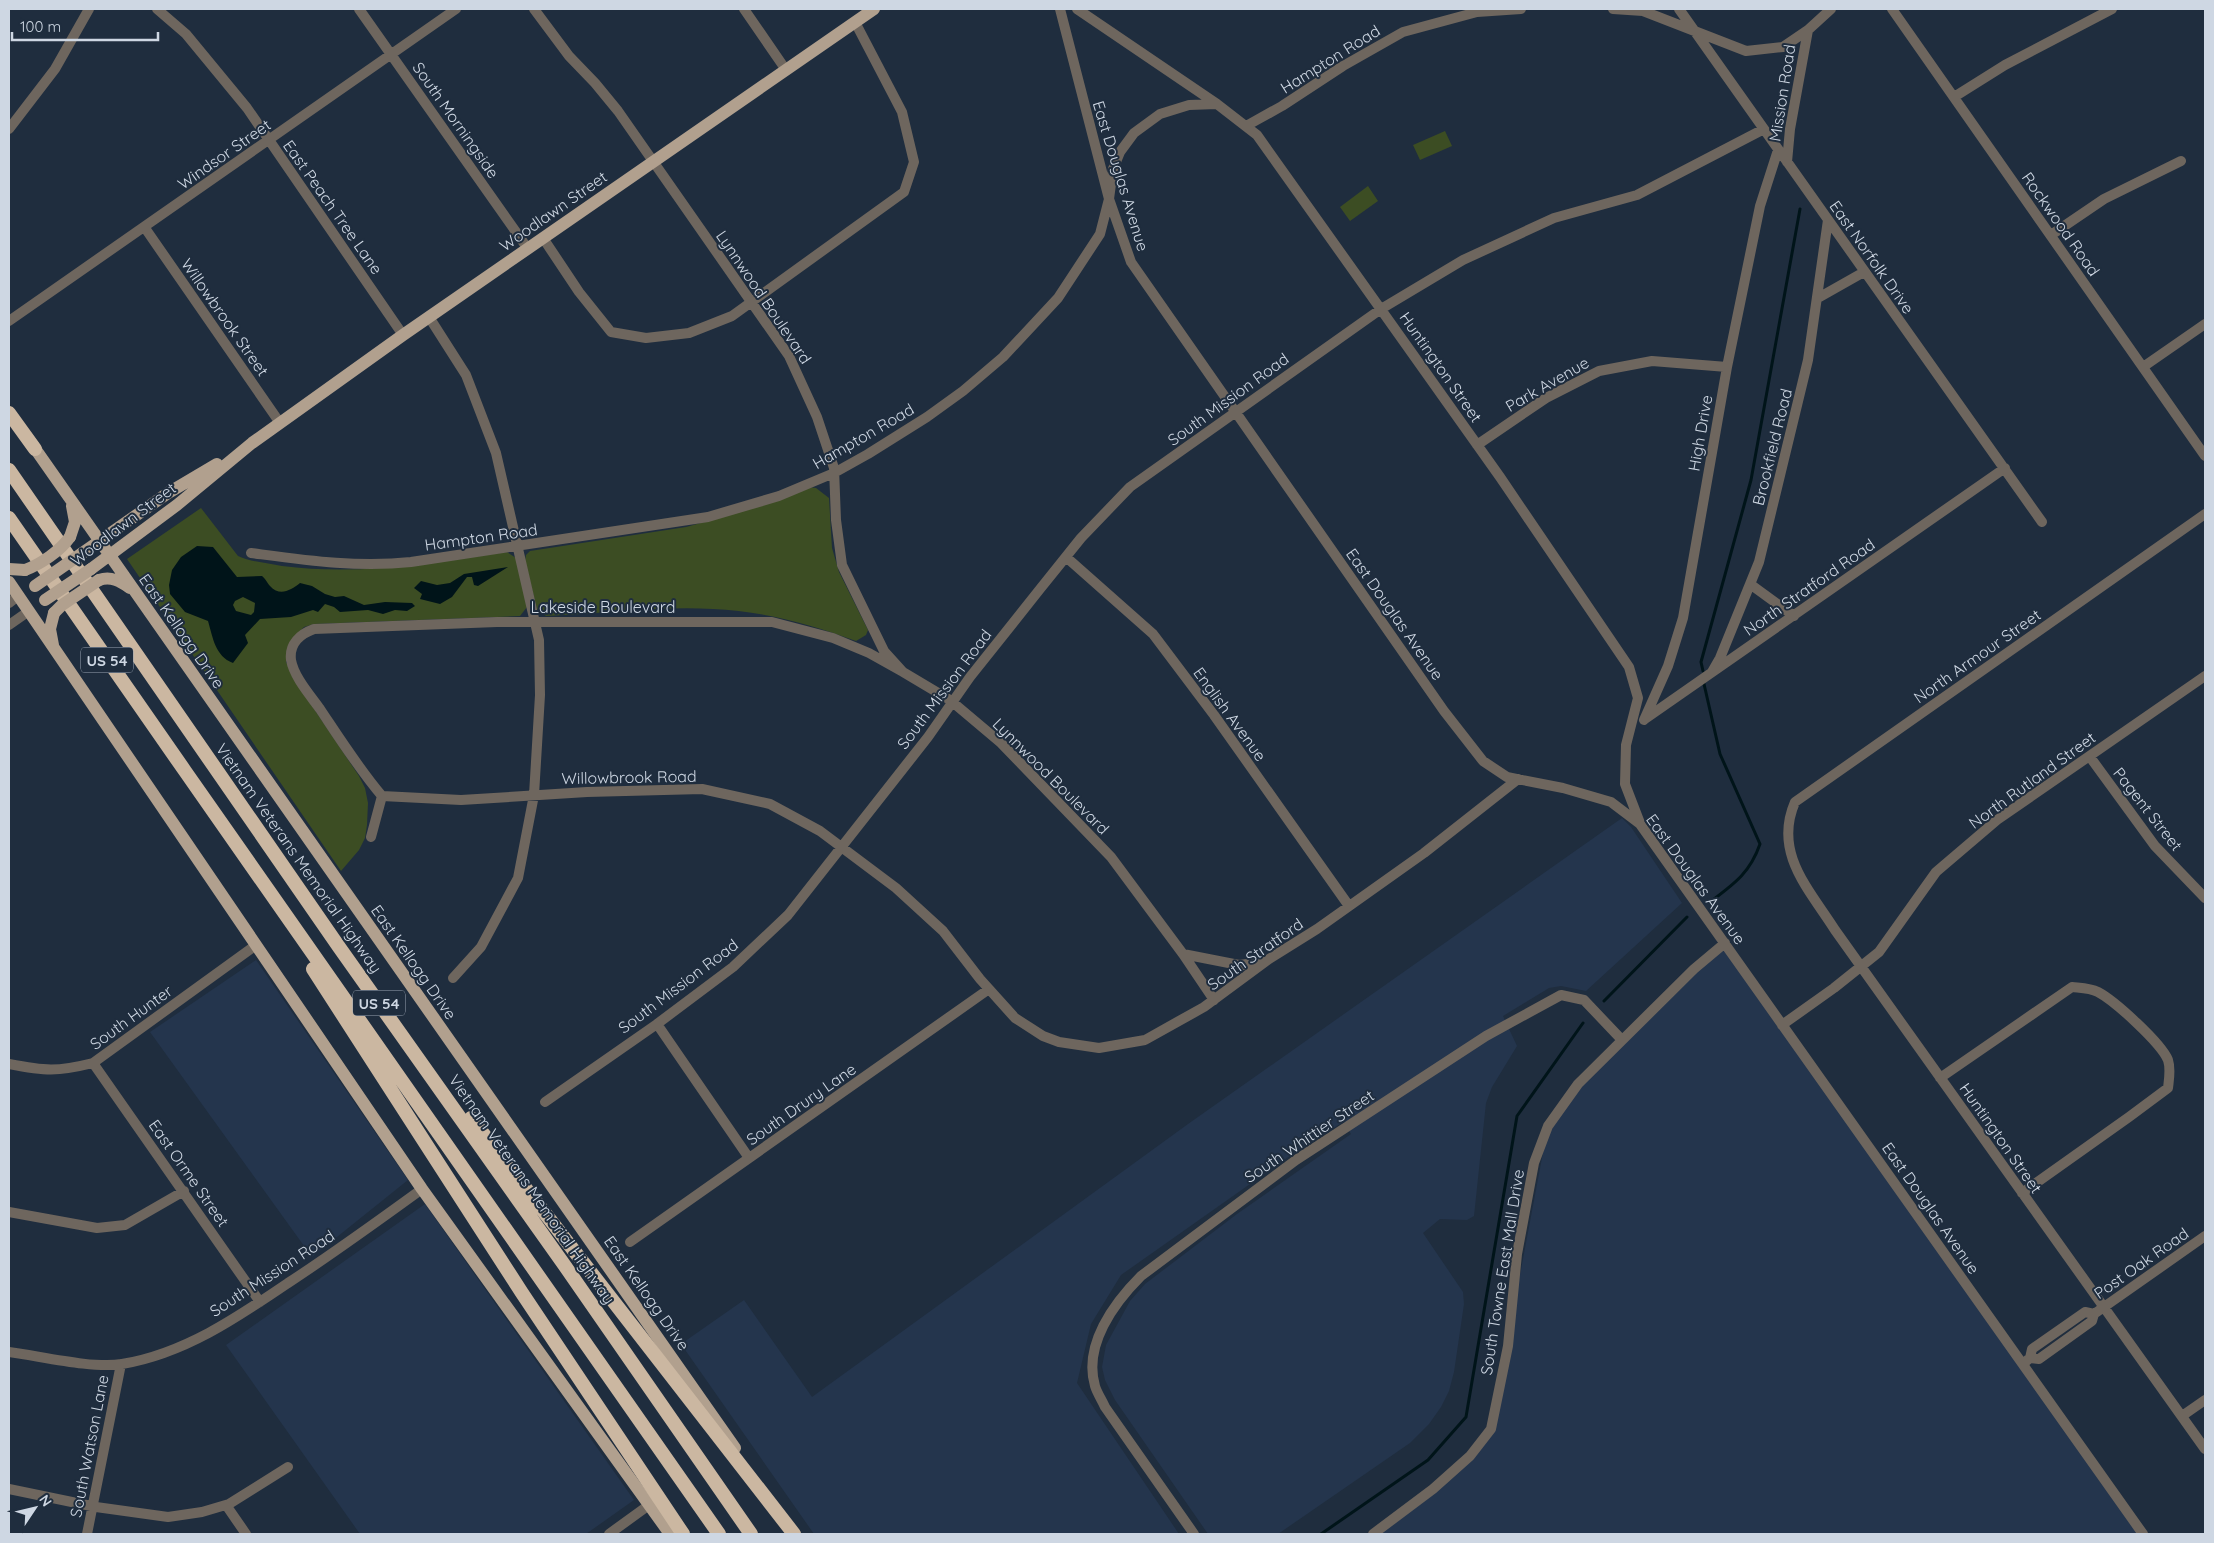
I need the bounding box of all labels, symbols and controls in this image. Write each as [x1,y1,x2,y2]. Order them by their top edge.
scale bar [12,10,159,42]
text: 100 m [20,17,61,36]
street label: Hampton Road [1276,20,1384,98]
street label: Mission Road [1764,43,1800,143]
street label: South Morningside [408,58,504,182]
street label: East Douglas Avenue [1089,98,1153,254]
street label: Windsor Street [174,114,274,194]
street label: East Peach Tree Lane [279,136,387,278]
street label: Woodlawn Street [495,166,611,256]
street label: Rockwood Road [2018,168,2104,280]
street label: East Norfolk Drive [1826,197,1918,317]
street label: Lynnwood Boulevard [712,227,816,367]
street label: Willowbrook Street [177,254,273,380]
street label: Huntington Street [1395,308,1487,426]
street label: South Mission Road [1164,348,1292,450]
street label: Park Avenue [1502,352,1592,416]
street label: Brookfield Road [1748,387,1796,507]
street label: High Drive [1683,393,1717,473]
street label: Hampton Road [809,399,917,473]
street label: Woodlawn Street [66,478,180,570]
street label: Hampton Road [423,519,539,555]
street label: North Stratford Road [1739,534,1879,640]
street label: East Douglas Avenue [1342,544,1448,684]
street label: East Kellogg Drive [135,570,229,692]
street label: Lakeside Boulevard [531,597,675,617]
street label: North Armour Street [1910,605,2044,707]
street label: South Mission Road [892,625,996,753]
road number: US 54 [81,648,133,672]
street label: English Avenue [1189,663,1271,765]
street label: Lynnwood Boulevard [989,714,1113,838]
street label: North Rutland Street [1965,727,2099,833]
street label: Vietnam Veterans Memorial Highway [212,739,386,977]
street label: Pagent Street [2109,763,2187,855]
street label: Willowbrook Road [561,766,697,788]
street label: East Douglas Avenue [1642,810,1750,948]
street label: East Kellogg Drive [367,901,461,1023]
street label: South Stratford [1203,914,1307,994]
street label: South Mission Road [614,934,742,1038]
street label: South Hunter [86,980,176,1054]
road number: US 54 [353,990,405,1016]
street label: South Drury Lane [742,1059,860,1149]
street label: Vietnam Veterans Memorial Highway [445,1070,619,1308]
street label: Huntington Street [1955,1079,2047,1197]
street label: South Whittier Street [1240,1085,1378,1187]
street label: East Orme Street [145,1116,233,1230]
street label: East Douglas Avenue [1878,1138,1984,1278]
street label: South Towne East Mall Drive [1476,1168,1528,1376]
street label: Post Oak Road [2090,1223,2192,1303]
street label: South Mission Road [206,1225,338,1321]
street label: East Kellogg Drive [600,1232,694,1354]
street label: South Watson Lane [65,1373,113,1519]
north arrow [10,1483,60,1533]
text: N [35,1491,56,1510]

